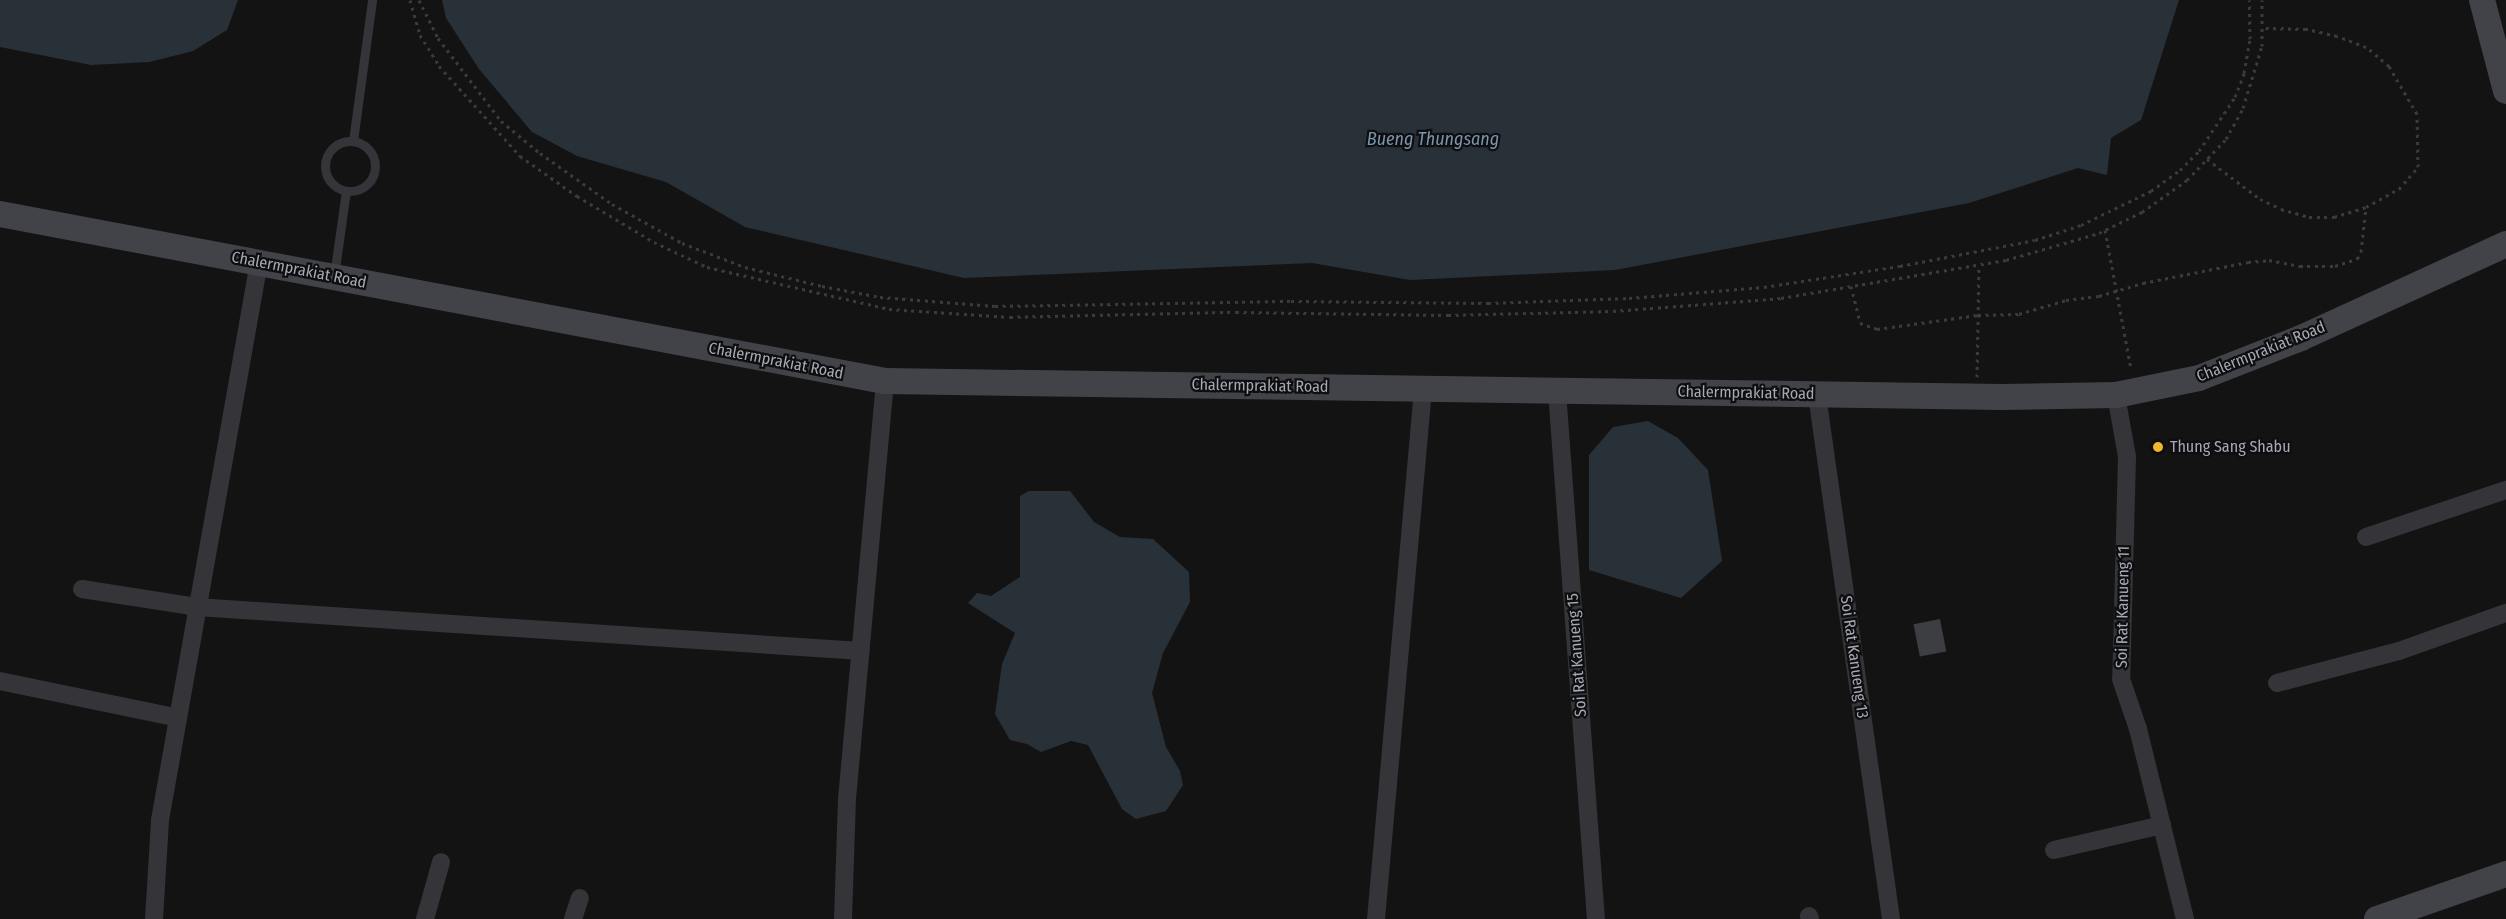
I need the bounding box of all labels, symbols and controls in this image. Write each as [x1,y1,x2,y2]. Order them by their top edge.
water label: Bueng Thungsang [1367,128,1499,150]
street label: Chalermprakiat Road [230,248,368,292]
street label: Chalermprakiat Road [2194,317,2328,387]
street label: Chalermprakiat Road [707,339,845,383]
street label: Chalermprakiat Road [1191,375,1329,397]
street label: Chalermprakiat Road [1677,382,1815,404]
place label: Thung Sang Shabu [2170,437,2290,457]
marker: Thung Sang Shabu [2151,440,2165,454]
street label: Soi Rat Kanueng 11 [2112,546,2134,668]
street label: Soi Rat Kanueng 15 [1563,593,1591,717]
street label: Soi Rat Kanueng 13 [1836,594,1872,720]

